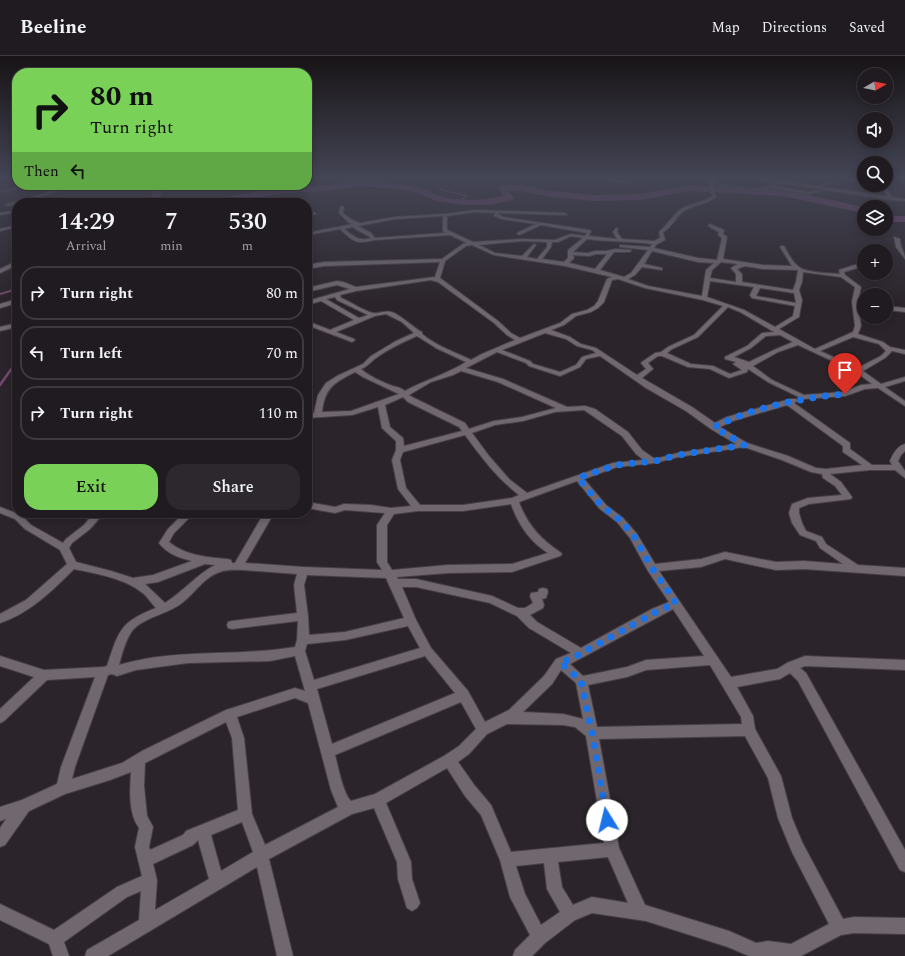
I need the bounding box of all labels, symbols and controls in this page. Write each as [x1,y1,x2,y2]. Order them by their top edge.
text: Beeline [20,13,86,42]
text: Map [712,17,740,38]
text: Directions [762,17,827,38]
text: Saved [849,17,885,38]
north arrow [857,68,893,104]
map controls [857,68,893,324]
text: 80 m [90,75,154,118]
icon: right [24,84,76,136]
button: sound [857,112,893,148]
text: Turn right [90,114,173,141]
button: search [857,156,893,192]
text: Then [24,160,59,183]
icon: left [67,160,89,182]
button: layers [857,200,893,236]
text: 14:29 [57,204,115,240]
text: 7 [165,204,178,240]
text: 530 [228,204,267,240]
text: Arrival [66,236,106,256]
text: min [160,236,183,256]
text: m [242,236,253,256]
button: + [857,244,893,280]
icon: right [26,282,48,304]
text: Turn right [60,282,133,305]
text: 80 m [266,282,298,305]
button: − [857,288,893,324]
icon: left [26,342,48,364]
text: Turn left [60,342,122,365]
text: 70 m [266,342,298,365]
pin [828,353,862,394]
icon: arrive [834,359,856,381]
icon: right [26,402,48,424]
text: Turn right [60,402,133,425]
text: 110 m [259,402,298,425]
button: Exit [24,464,158,510]
button: Share [166,464,300,510]
position arrow [586,799,628,841]

